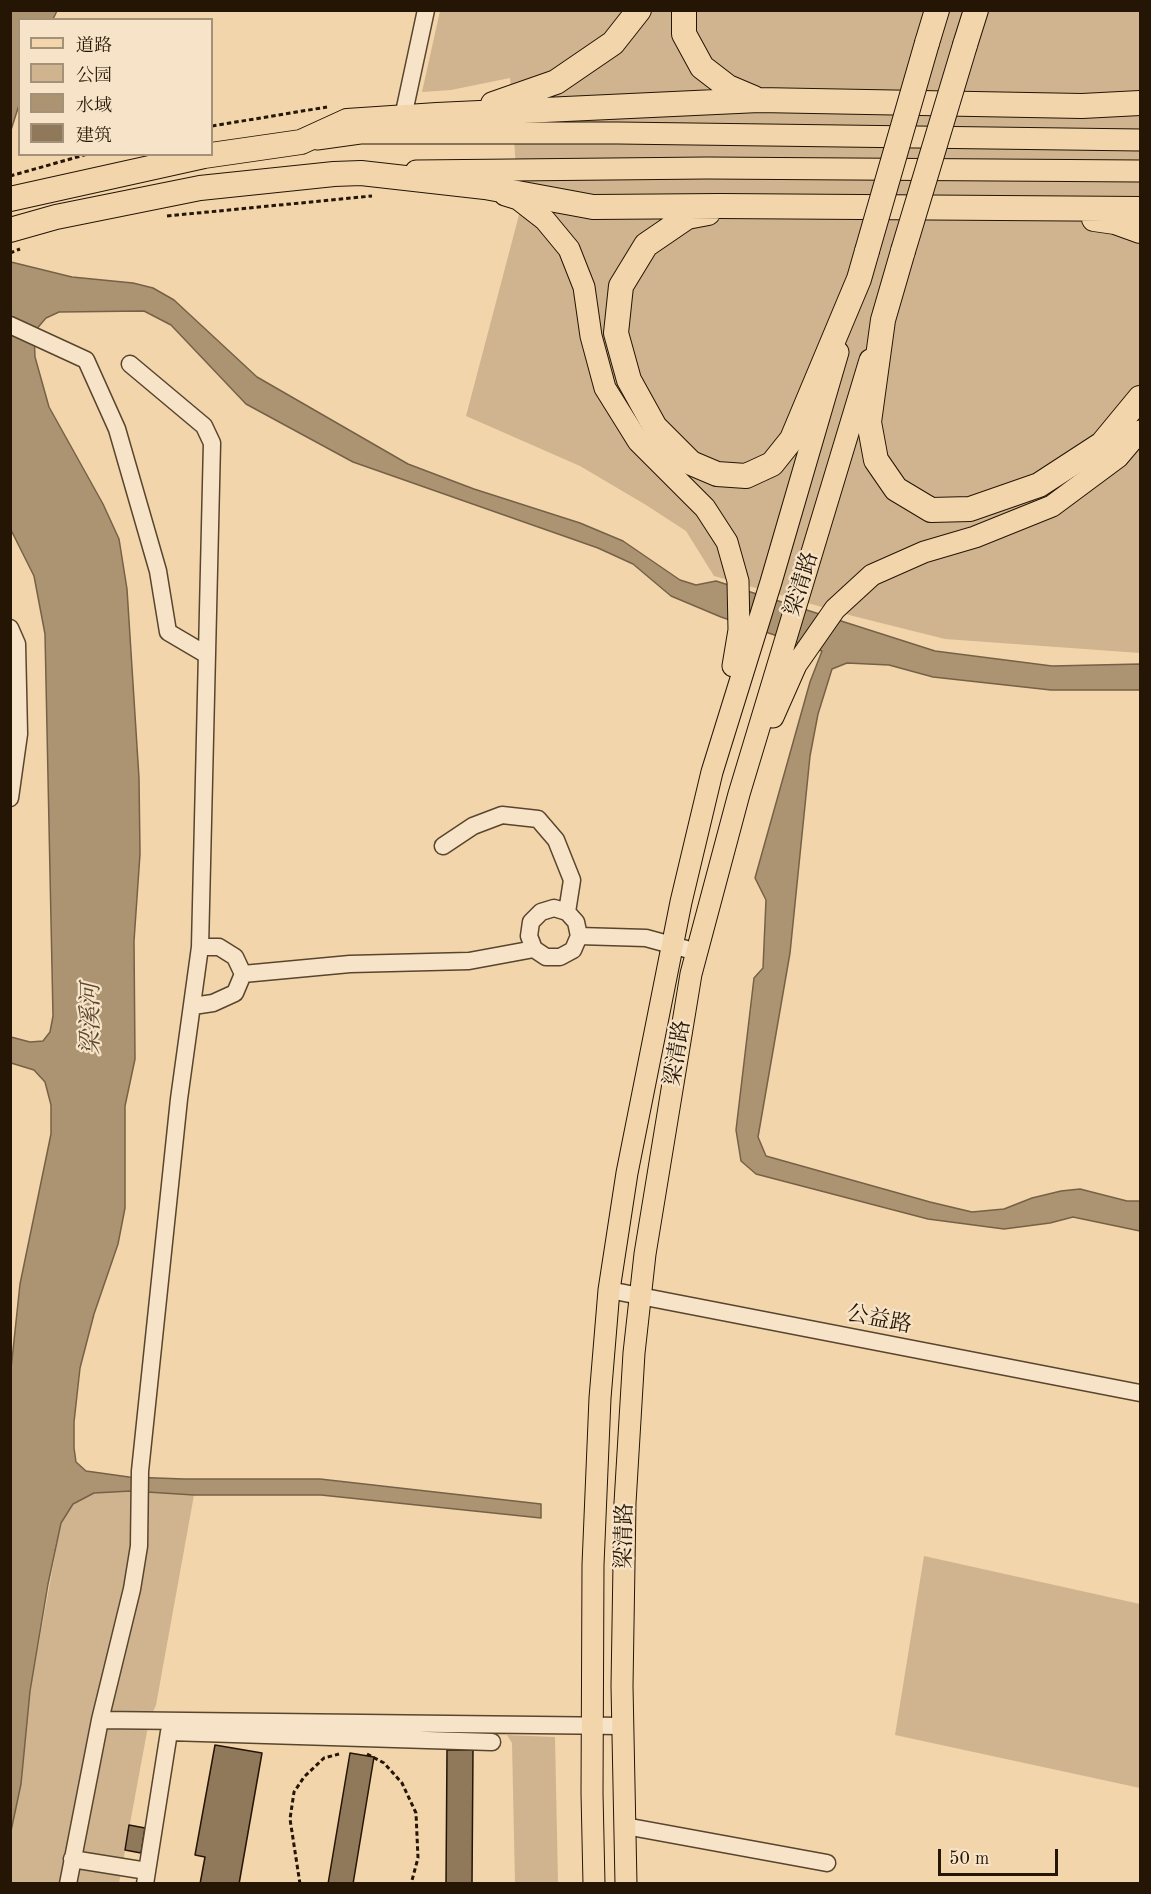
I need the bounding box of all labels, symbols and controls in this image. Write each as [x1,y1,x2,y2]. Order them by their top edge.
legend [18,18,213,156]
text: 道路 [76,37,112,55]
text: 公园 [76,67,112,85]
text: 水域 [76,97,112,115]
text: 建筑 [76,127,112,145]
street label: 梁清路 [780,549,824,619]
water label: 梁溪河 [78,983,106,1055]
street label: 梁清路 [660,1018,696,1088]
street label: 公益路 [844,1301,914,1339]
street label: 梁清路 [611,1503,639,1569]
scale bar [941,1837,1061,1875]
text: 50 m [949,1850,989,1868]

